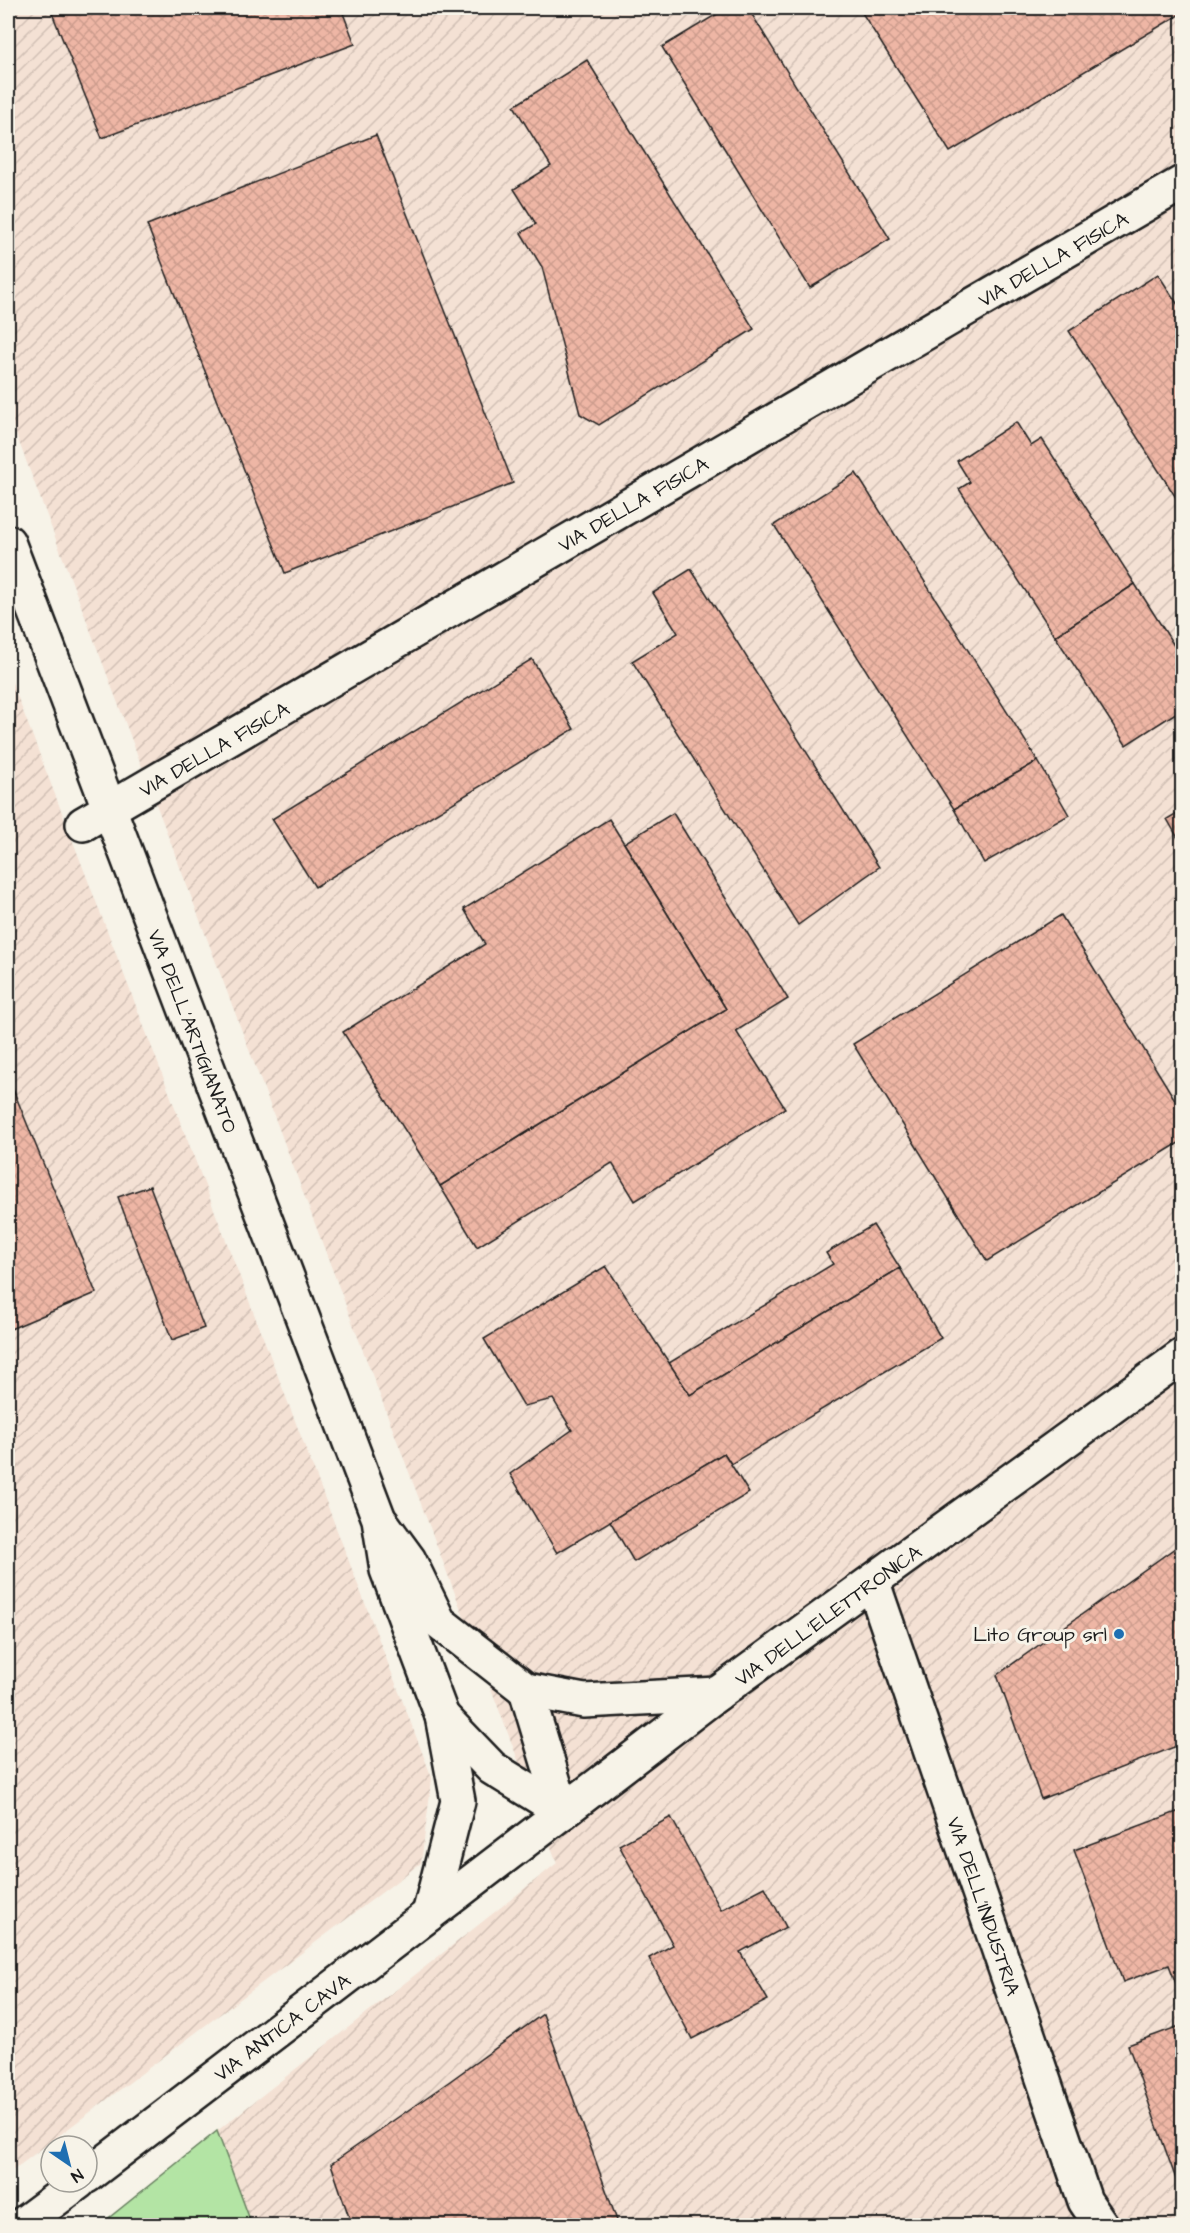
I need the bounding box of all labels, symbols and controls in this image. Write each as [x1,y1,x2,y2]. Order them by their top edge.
street label: VIA DELLA FISICA [973,205,1134,314]
street label: VIA DELLA FISICA [553,450,714,559]
street label: VIA DELLA FISICA [134,695,295,804]
street label: VIA DELL'ARTIGIANATO [140,926,244,1137]
street label: VIA DELL'ELETTRONICA [729,1538,928,1693]
place label: Lito Group srl [973,1621,1107,1649]
marker: Lito Group srl [1112,1627,1126,1641]
street label: VIA DELL'INDUSTRIA [939,1813,1027,2000]
street label: VIA ANTICA CAVA [208,1967,357,2088]
north arrow [39,2134,99,2194]
text: N [67,2164,87,2187]

